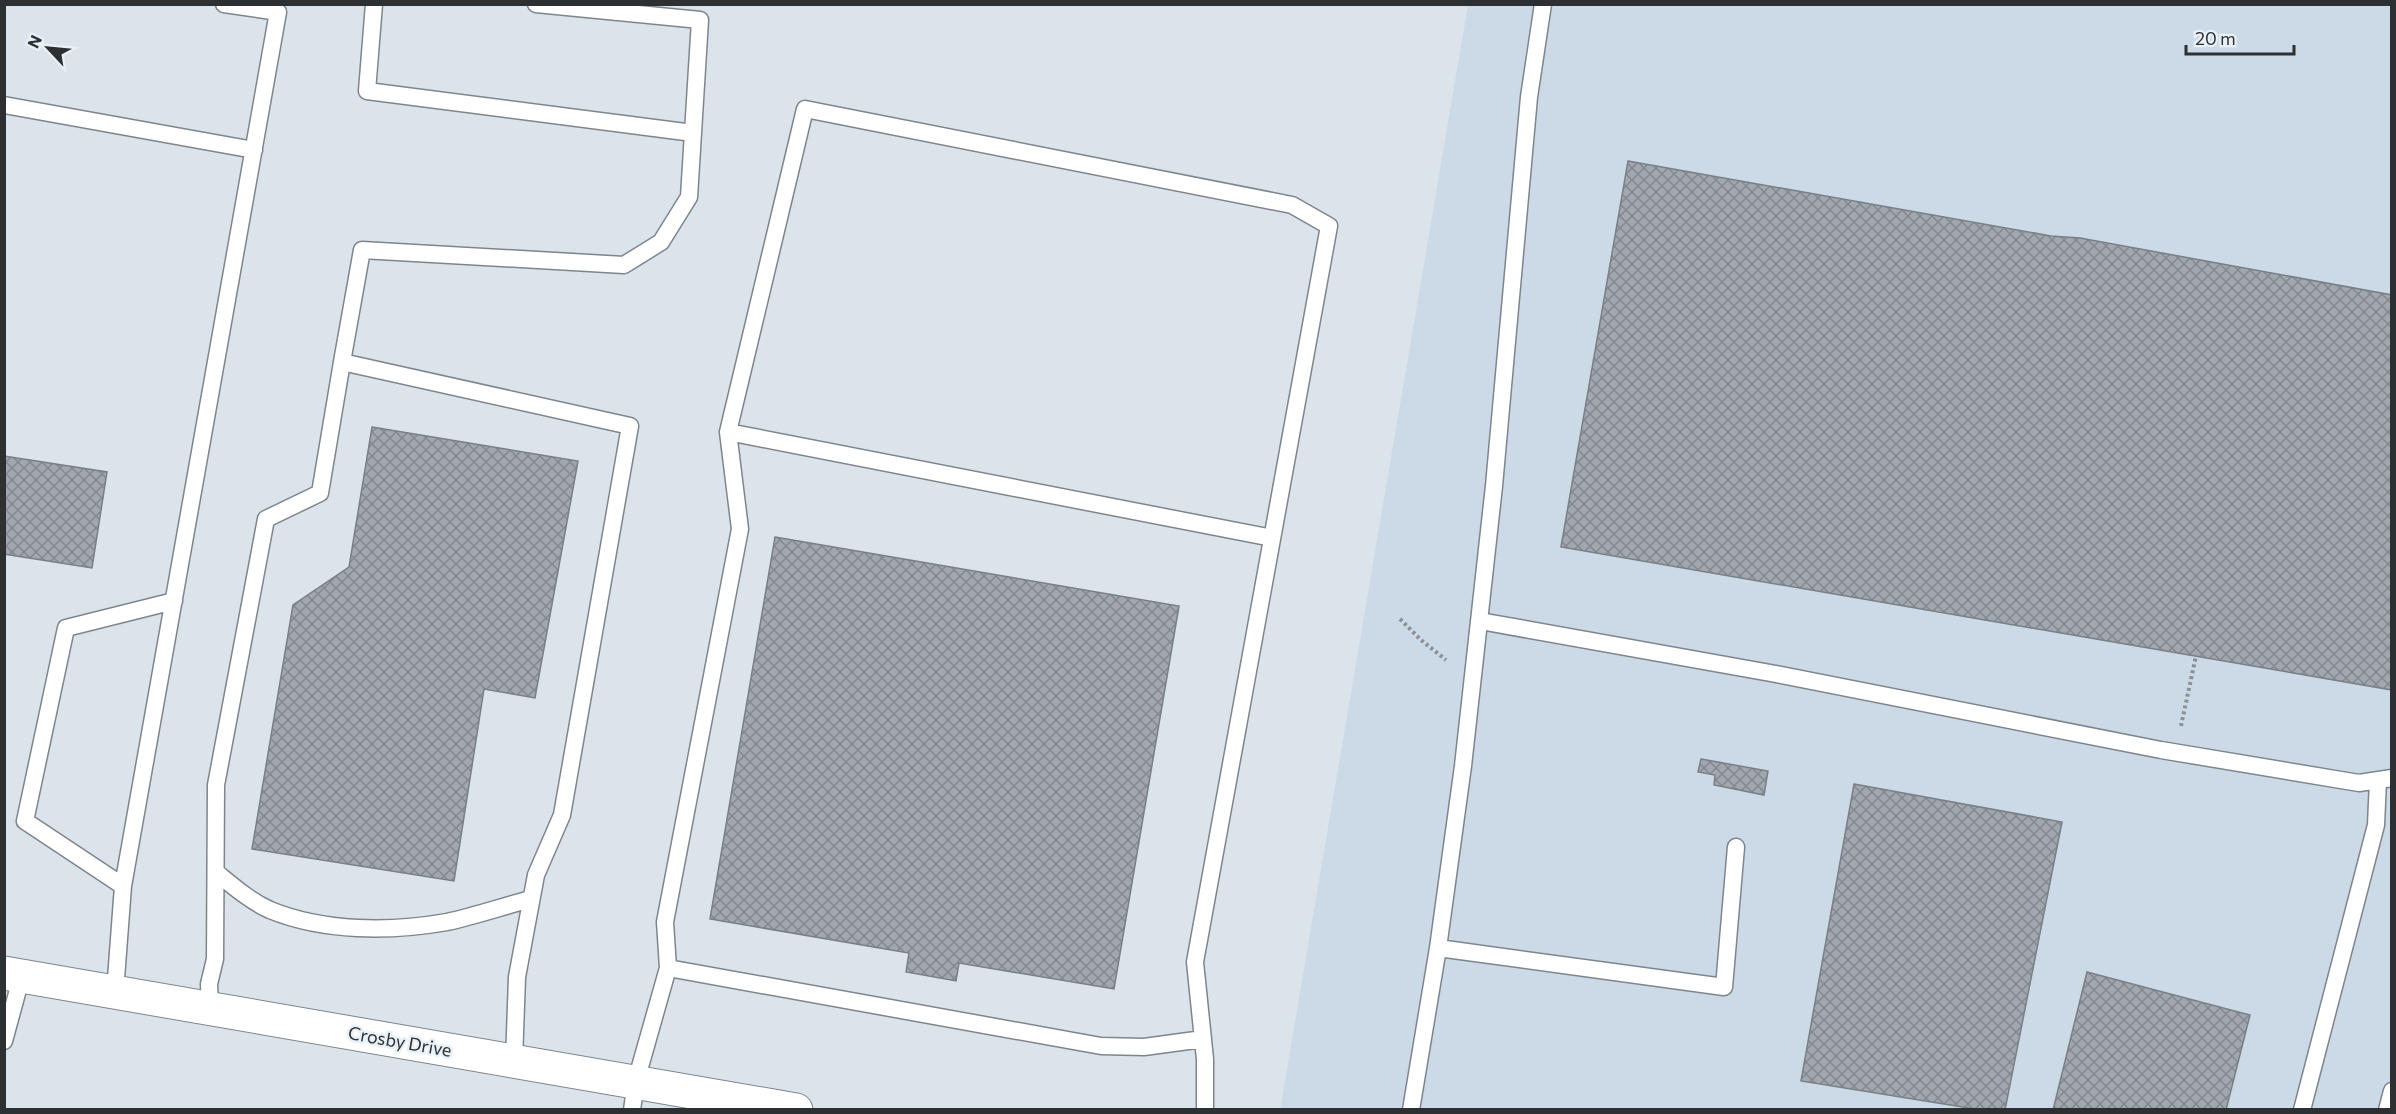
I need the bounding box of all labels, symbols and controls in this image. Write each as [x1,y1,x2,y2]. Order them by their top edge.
north arrow [18,18,78,78]
scale bar [2186,18,2294,56]
text: 20 m [2195,27,2236,49]
text: N [23,32,45,51]
street label: Crosby Drive [347,1021,453,1061]

